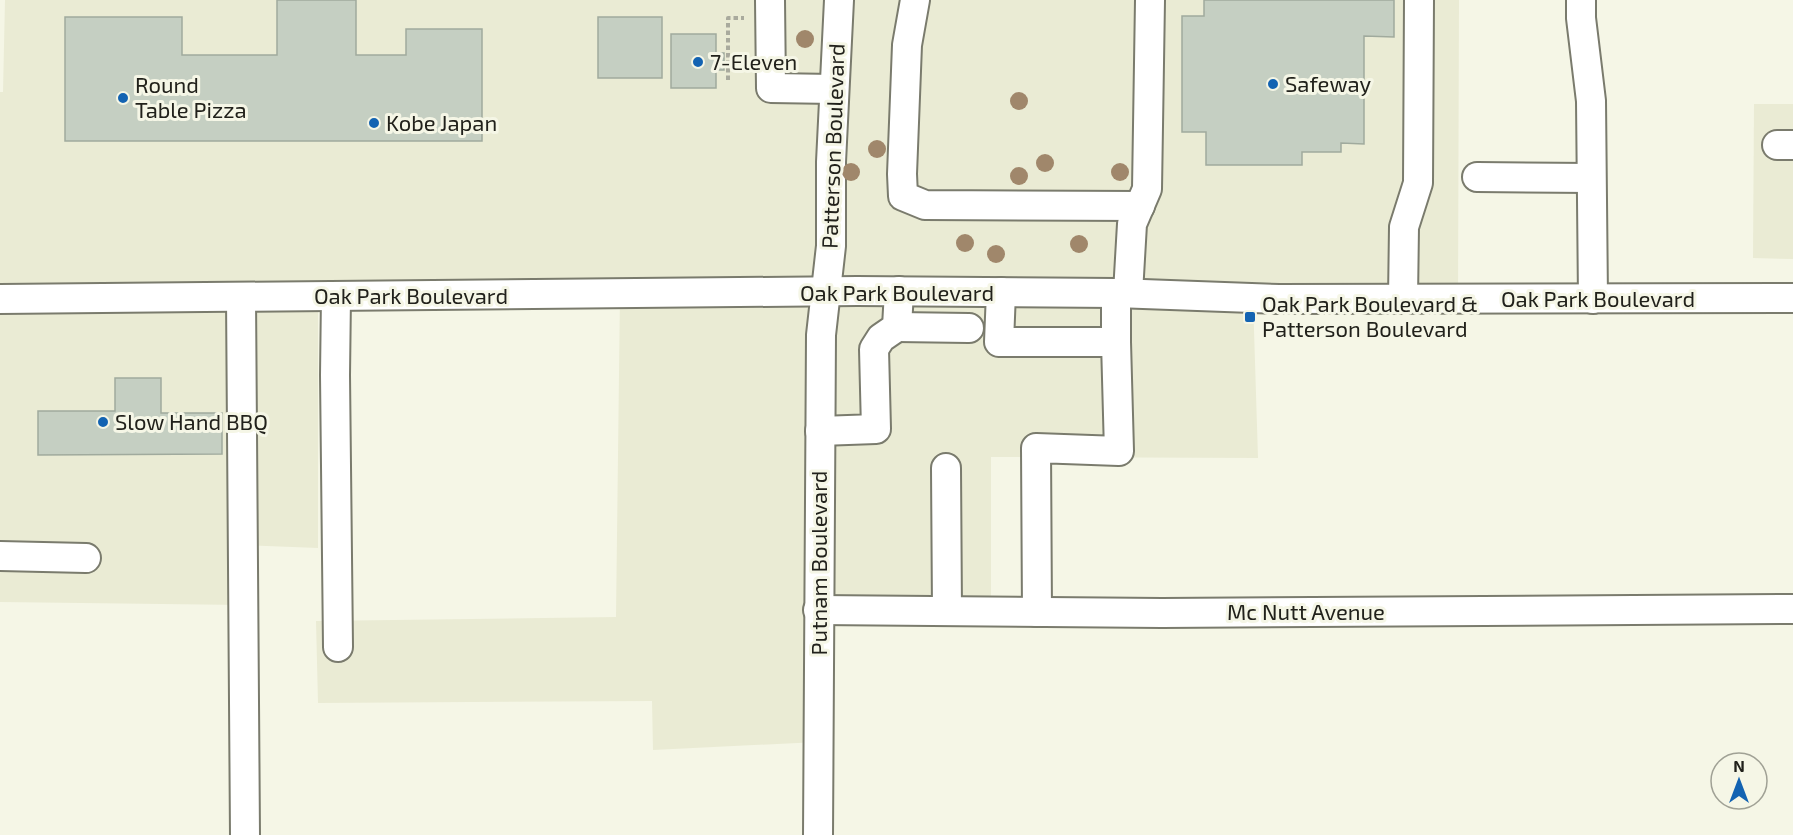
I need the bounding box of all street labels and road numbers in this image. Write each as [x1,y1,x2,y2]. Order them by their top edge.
street label: Patterson Boulevard [815,43,849,249]
street label: Oak Park Boulevard [800,279,994,305]
street label: Oak Park Boulevard [314,282,508,308]
street label: Oak Park Boulevard [1501,285,1695,311]
street label: Putnam Boulevard [805,471,831,655]
street label: Mc Nutt Avenue [1227,598,1385,624]

